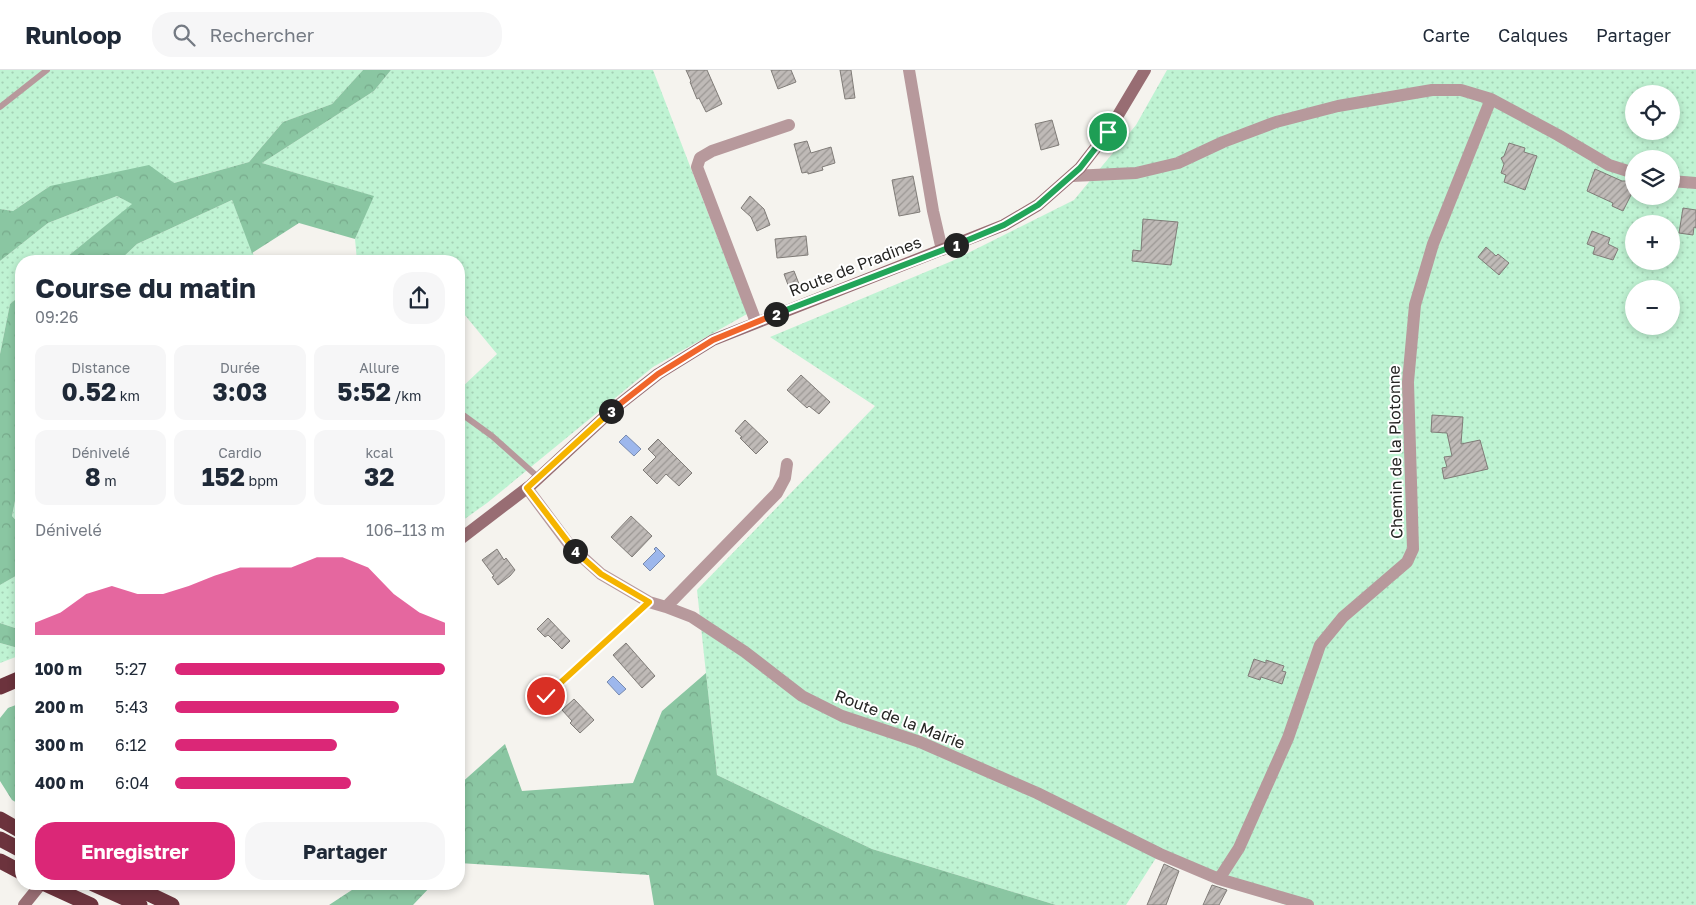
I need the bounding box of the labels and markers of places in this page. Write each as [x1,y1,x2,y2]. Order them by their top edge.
pin [1087,111,1129,153]
pin: 1 [944,232,968,258]
pin: 2 [764,302,788,326]
pin: 3 [598,398,624,424]
pin: 4 [562,538,588,564]
pin [525,675,567,717]

